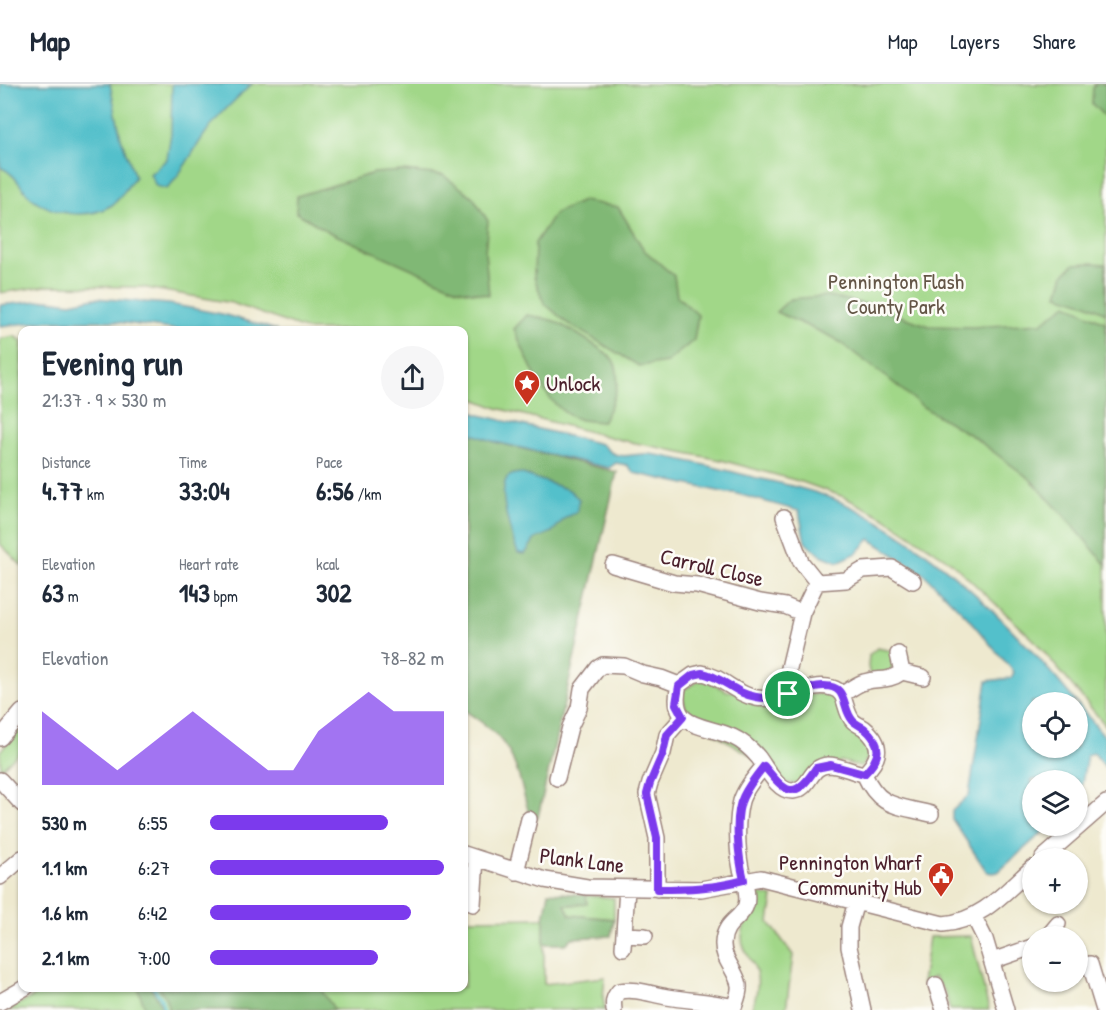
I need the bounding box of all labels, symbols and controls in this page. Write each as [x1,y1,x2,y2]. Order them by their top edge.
text: Map [30,22,70,60]
text: Map [888,27,917,56]
text: Layers [950,27,1000,56]
text: Share [1033,27,1076,56]
park label: Pennington Flash County Park [828,266,964,321]
text: Evening run [42,341,183,385]
button: share [381,346,444,409]
place icon: Unlock [512,368,542,406]
place label: Unlock [546,368,600,398]
text: 21:37 · 9 × 530 m [42,386,166,413]
text: Distance [42,451,91,473]
text: Time [179,451,207,473]
text: Pace [316,451,343,473]
text: 4.77 [42,473,83,508]
text: 33:04 [179,473,230,508]
text: 6:56 [316,473,354,508]
text: km [83,483,104,505]
text: /km [354,483,382,505]
street label: Carroll Close [657,541,767,593]
text: Elevation [42,553,95,575]
text: Heart rate [179,553,239,575]
text: kcal [316,553,339,575]
text: 63 [42,575,64,610]
text: 143 [179,575,210,610]
text: 302 [316,575,351,610]
text: m [64,585,79,607]
text: bpm [210,585,238,607]
text: Elevation [42,644,108,671]
text: 78–82 m [381,644,444,671]
pin [762,668,813,719]
icon: arrive [771,677,804,710]
map controls [1022,692,1088,992]
button: locate [1022,692,1088,758]
button: layers [1022,770,1088,836]
text: 530 m [42,809,87,836]
text: 6:55 [138,809,168,836]
street label: Plank Lane [538,840,626,880]
place label: Pennington Wharf Community Hub [779,847,922,902]
button: + [1022,848,1088,914]
text: 1.1 km [42,854,87,881]
text: 6:27 [138,854,170,881]
public building icon: Pennington Wharf Community Hub [926,860,956,898]
text: 1.6 km [42,899,88,926]
text: 6:42 [138,899,167,926]
button: − [1022,926,1088,992]
text: 2.1 km [42,944,89,971]
text: 7:00 [138,944,170,971]

